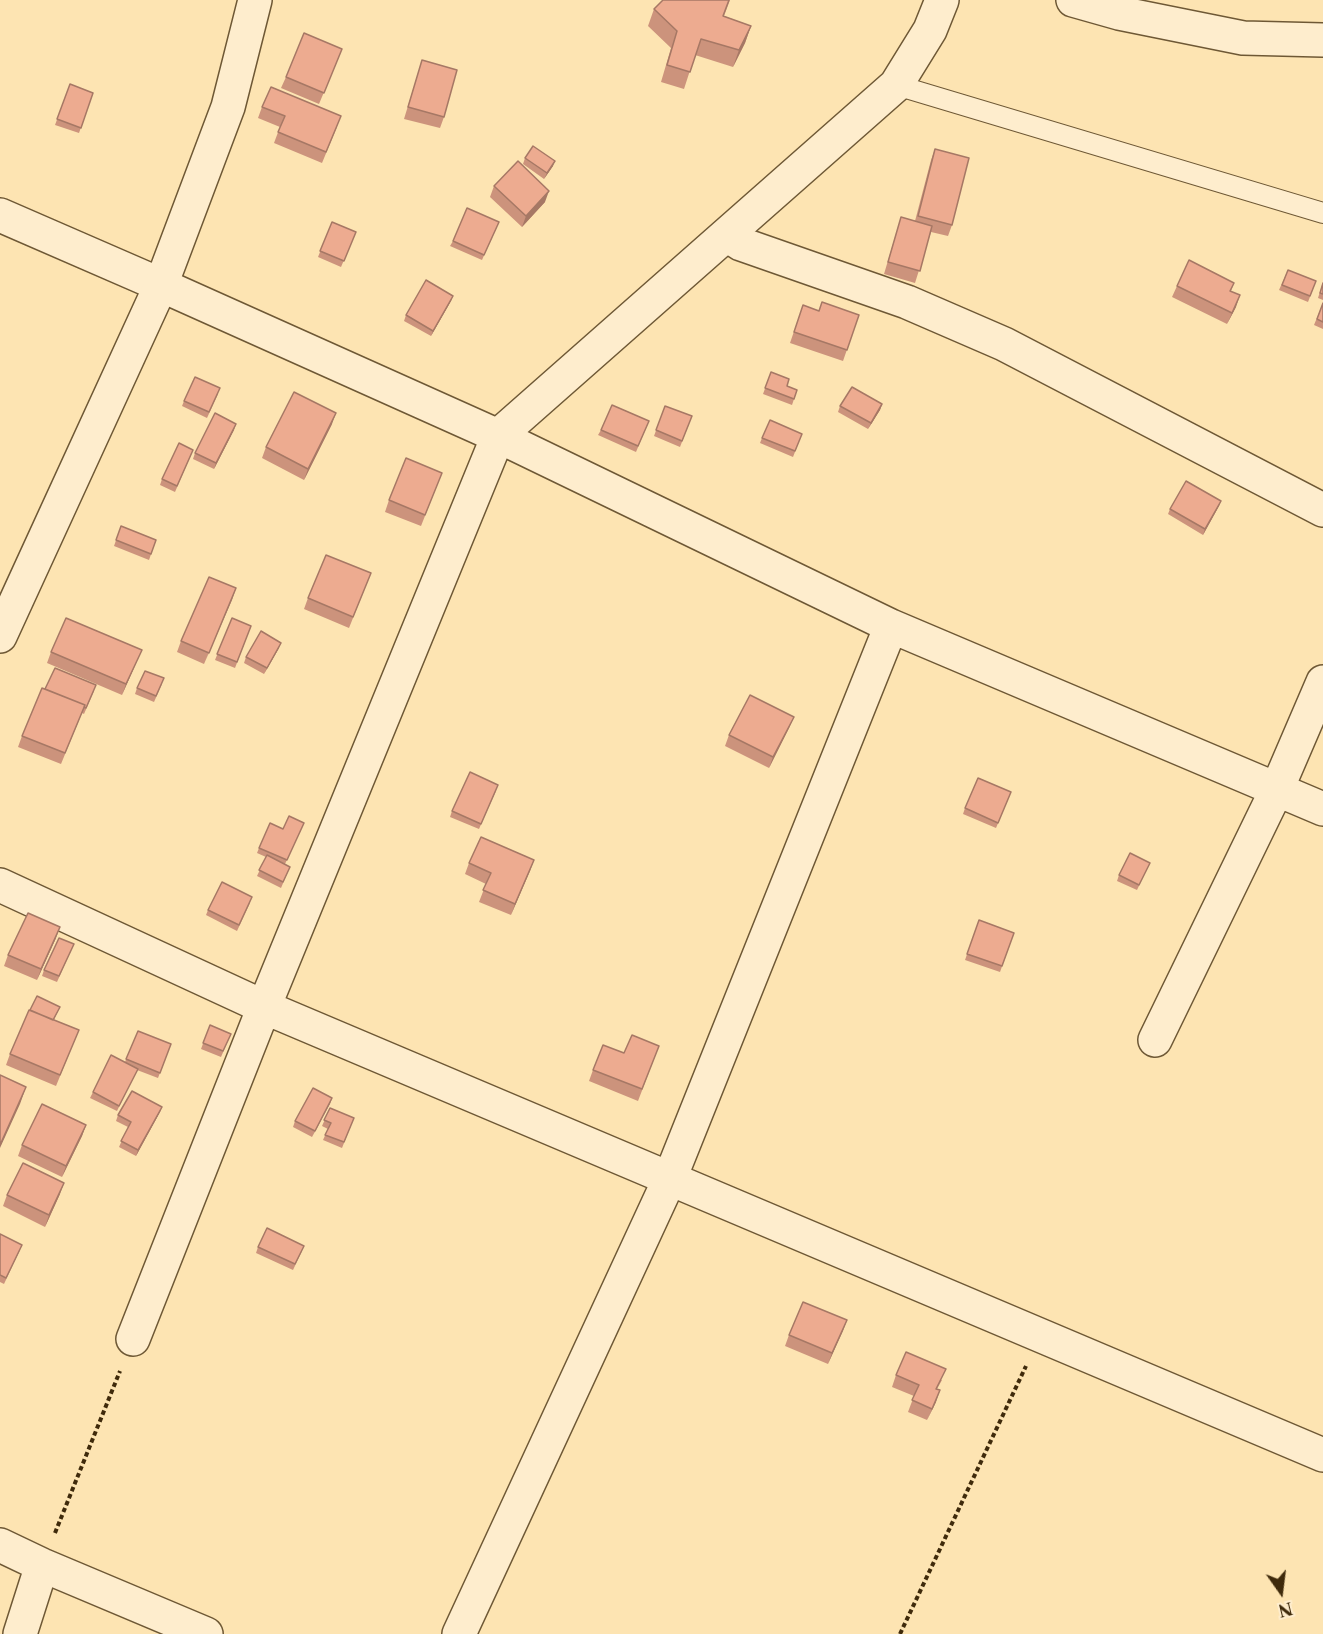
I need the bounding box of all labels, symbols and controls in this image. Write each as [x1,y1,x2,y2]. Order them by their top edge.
north arrow [1251,1562,1311,1622]
text: N [1276,1598,1295,1621]

